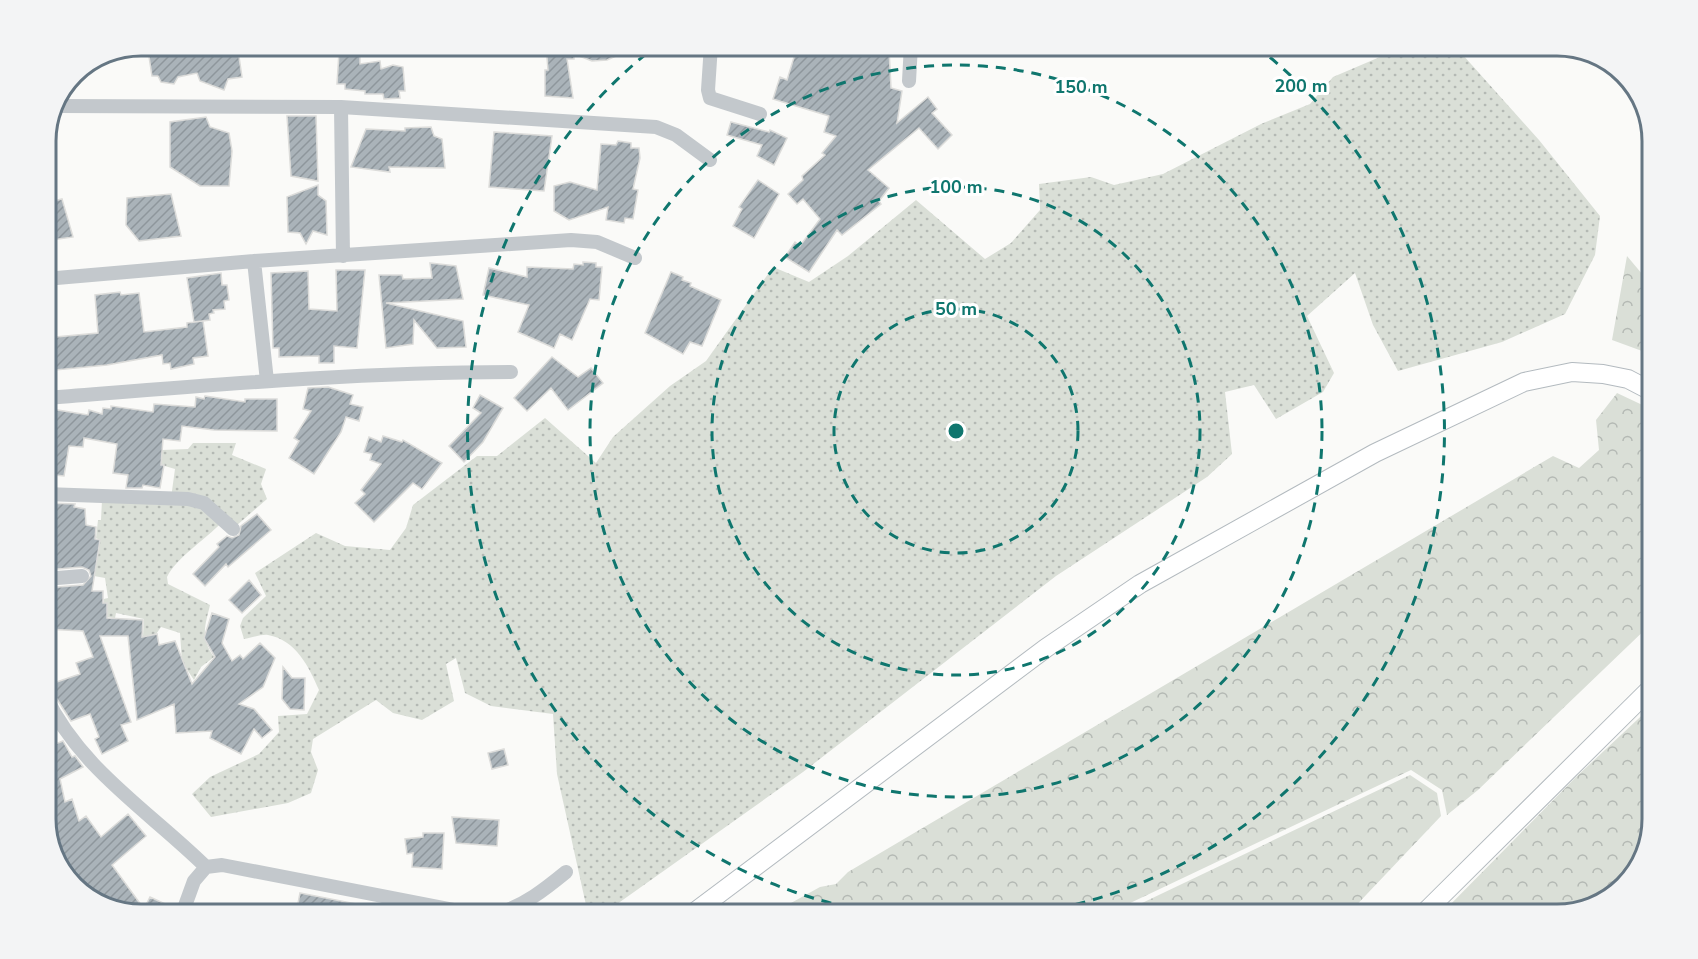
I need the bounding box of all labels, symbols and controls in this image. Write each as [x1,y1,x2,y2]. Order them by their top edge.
text: 200 m [1274,74,1328,98]
text: 150 m [1054,75,1108,99]
text: 100 m [929,175,983,199]
text: 50 m [935,297,977,321]
centre of rings [946,421,966,441]

